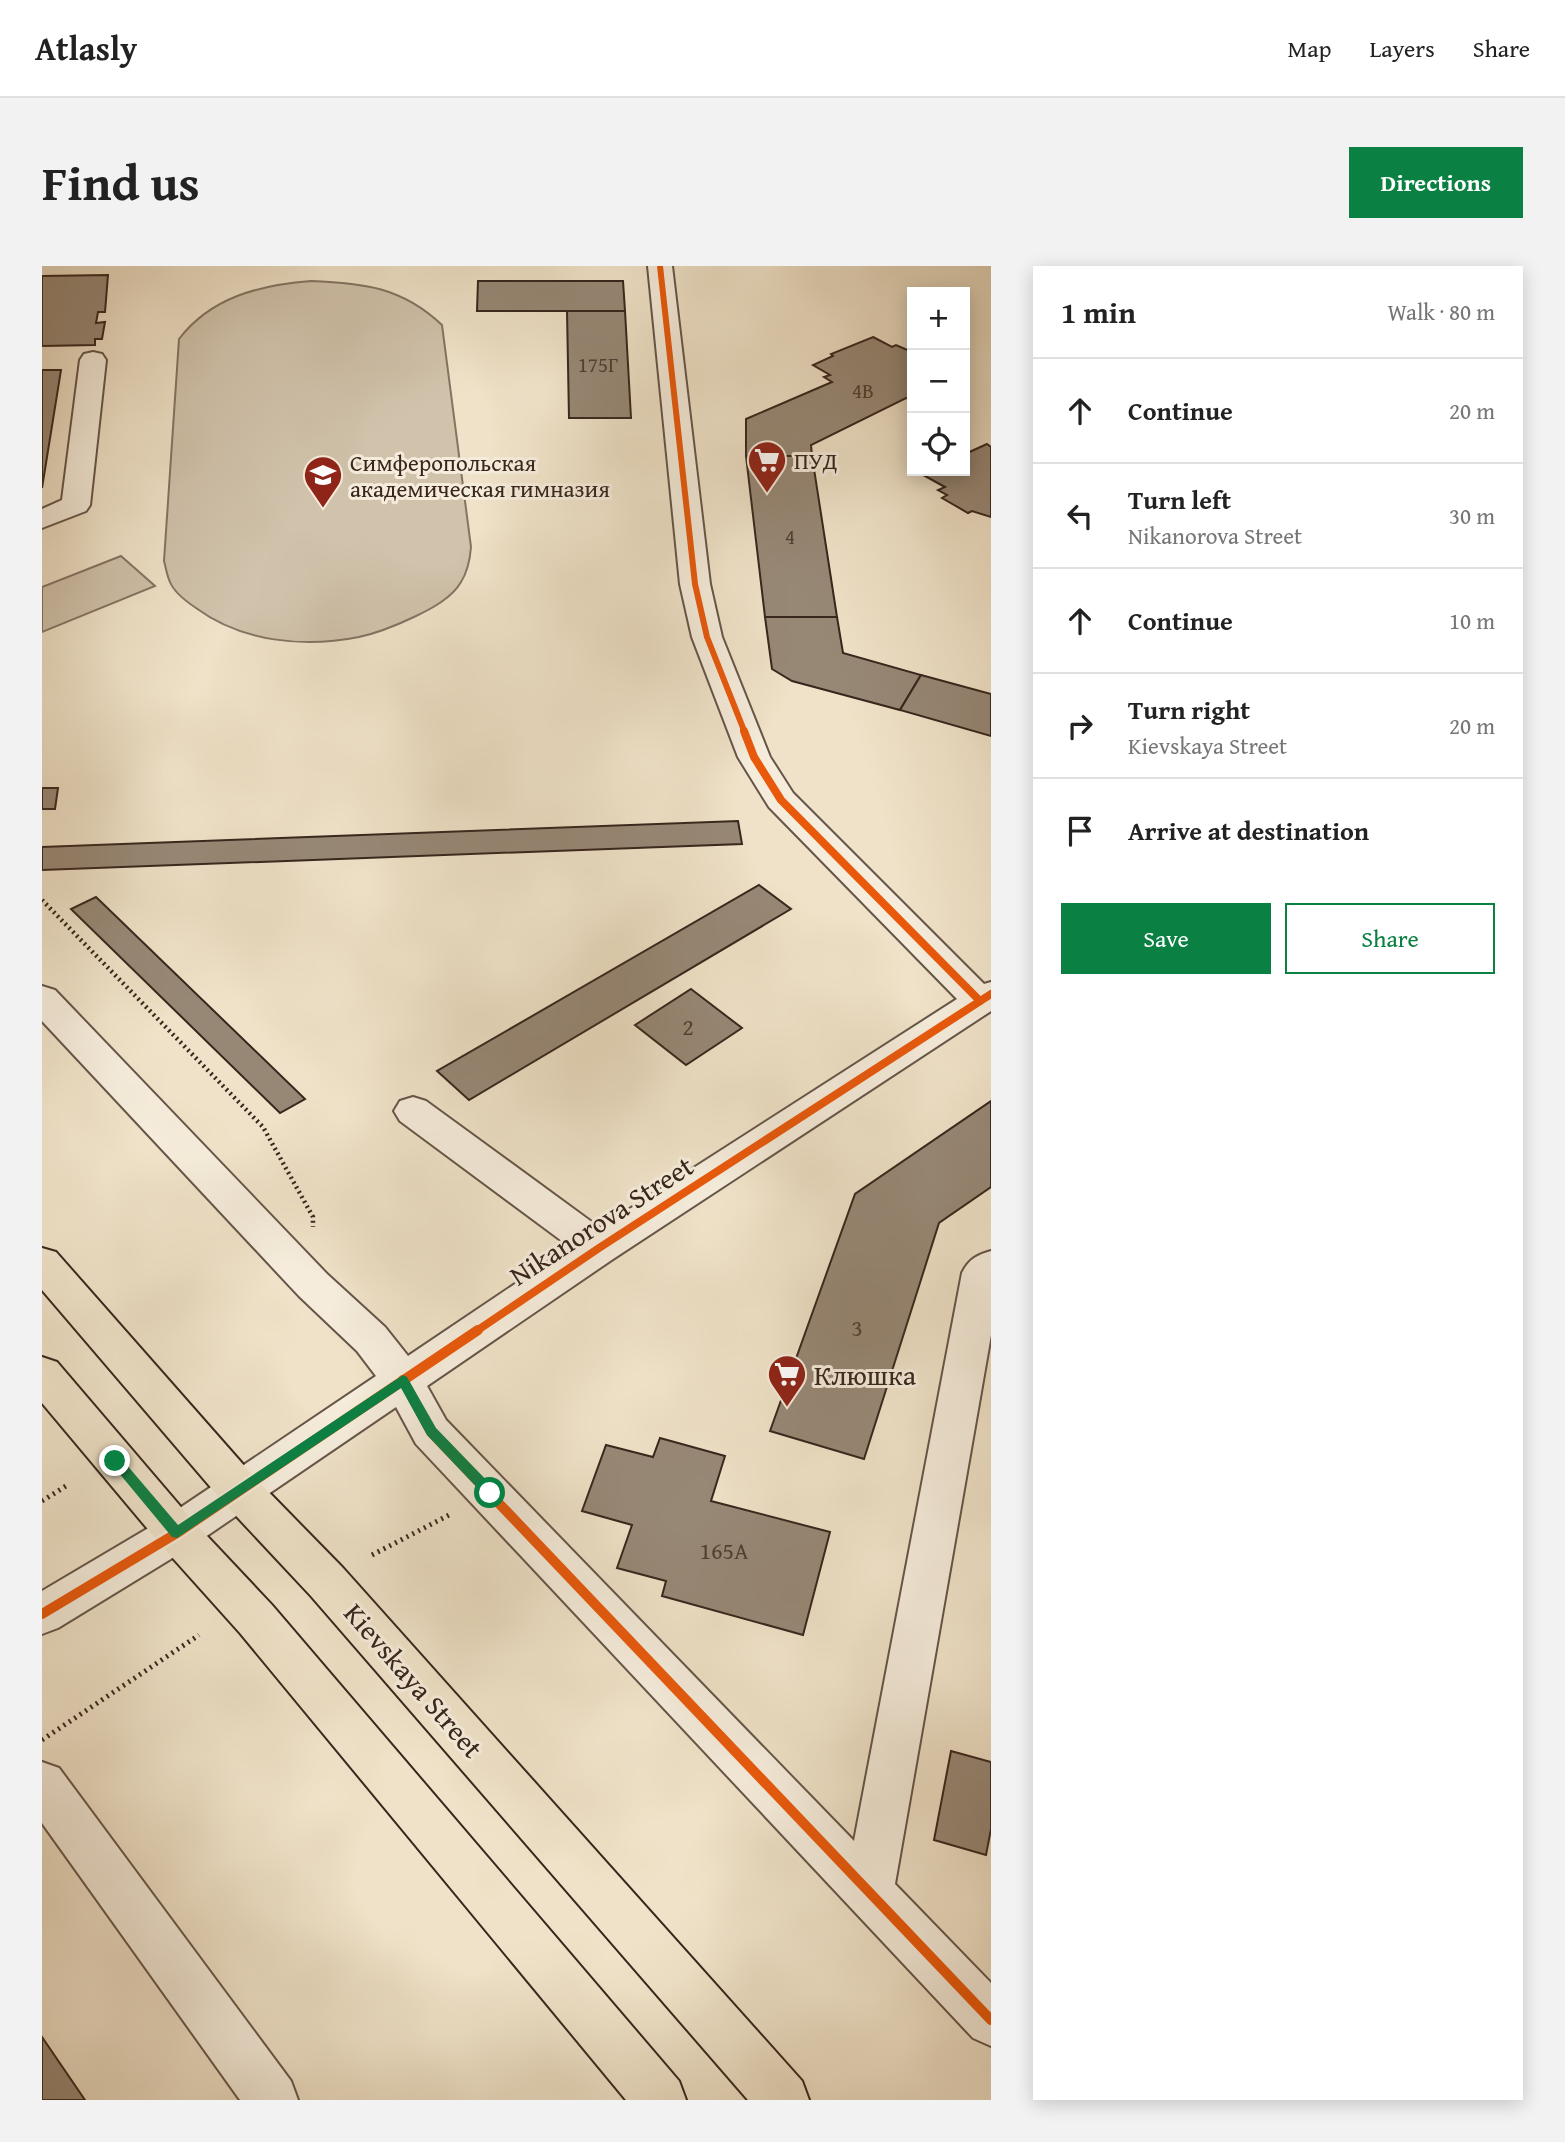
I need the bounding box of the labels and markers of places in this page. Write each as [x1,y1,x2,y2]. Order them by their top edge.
supermarket icon: ПУД [746,439,788,494]
place label: ПУД [794,444,838,477]
place label: Симферопольская академическая гимназия [350,446,610,505]
school or university icon: Симферопольская академическая гимназия [302,454,344,509]
supermarket icon: Клюшка [766,1353,808,1408]
place label: Клюшка [814,1354,917,1395]

